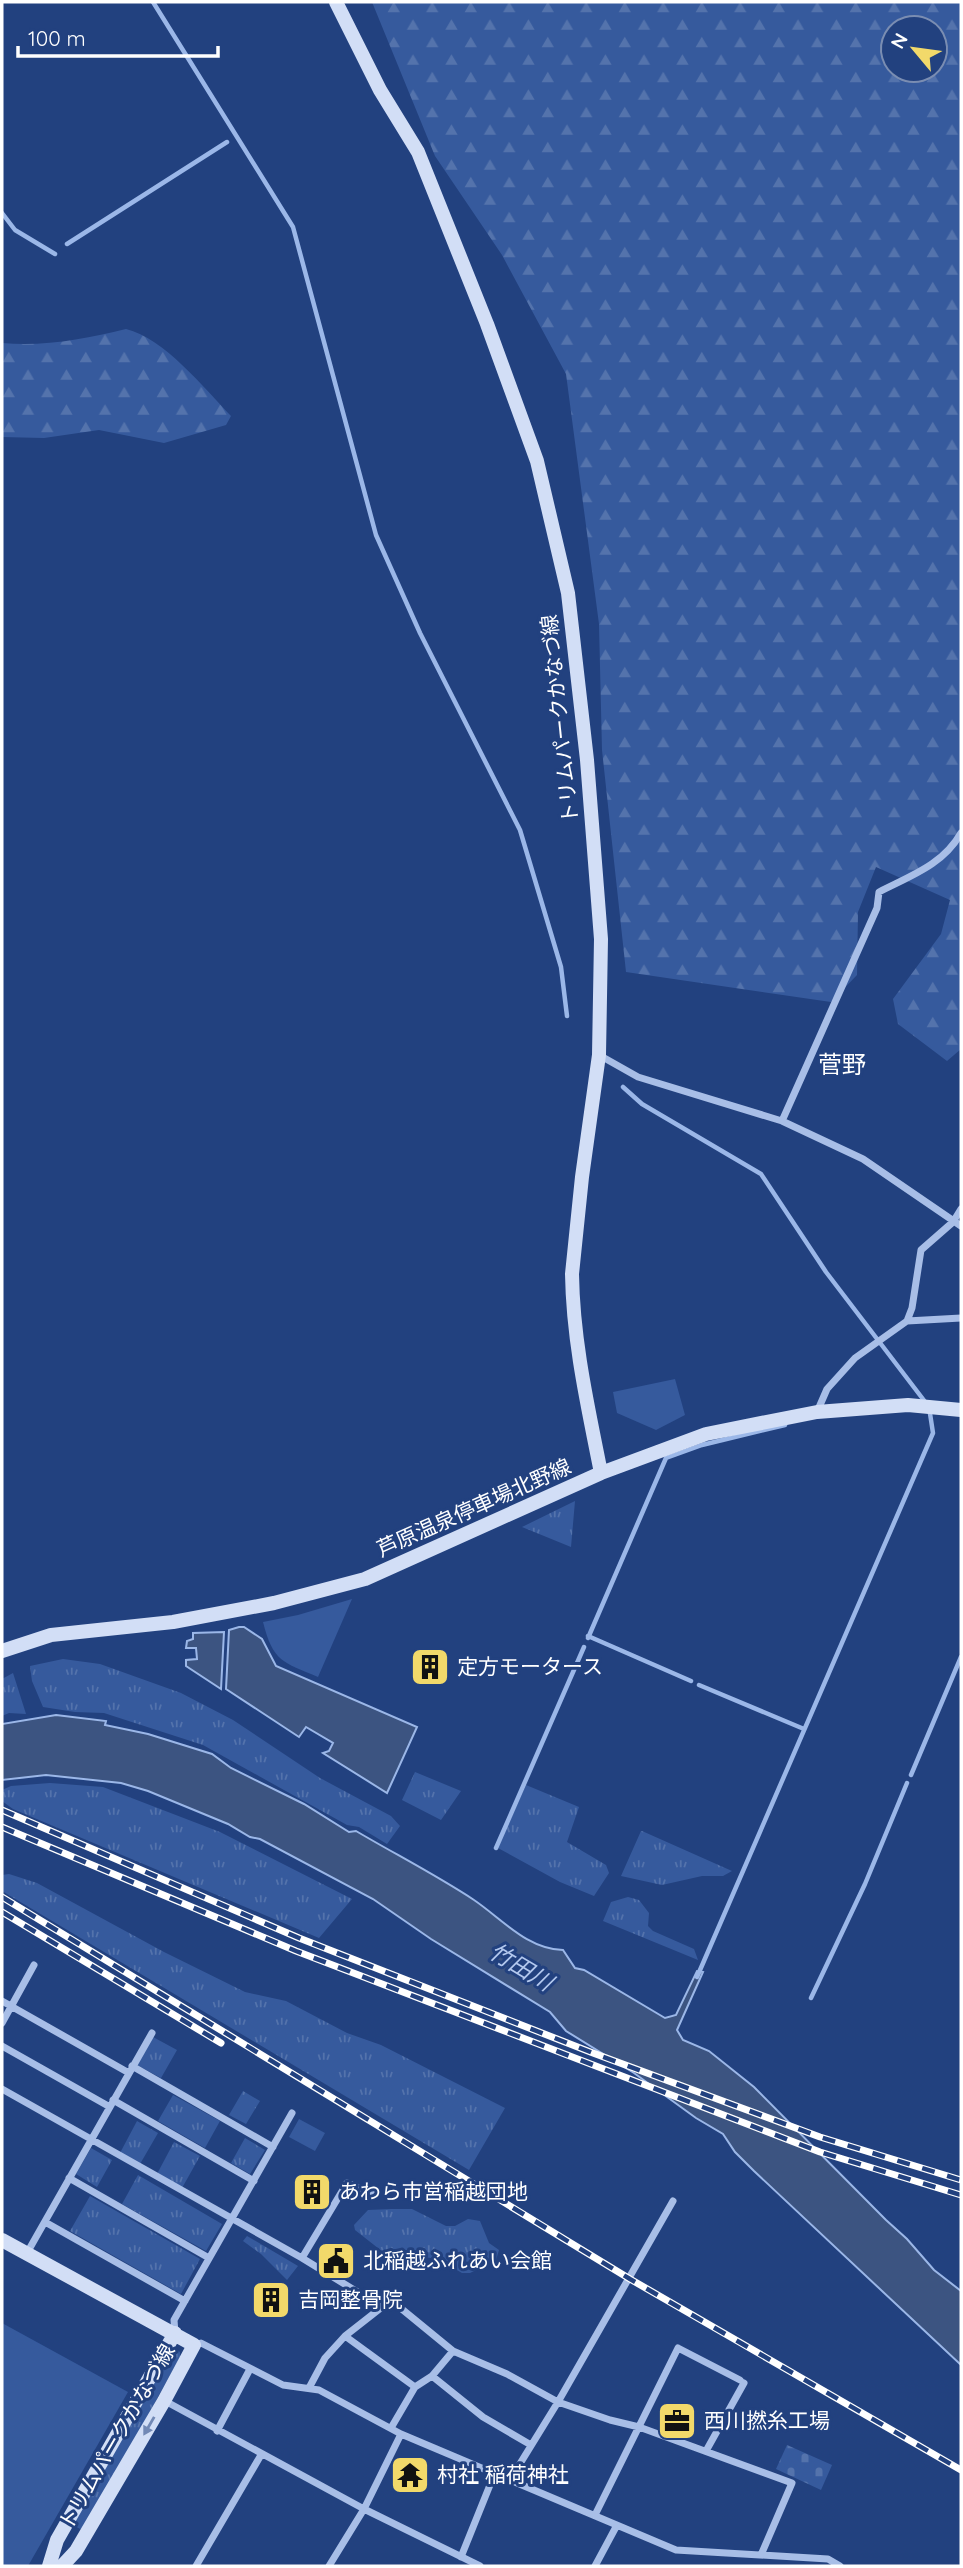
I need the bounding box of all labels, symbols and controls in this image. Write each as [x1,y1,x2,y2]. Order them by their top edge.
scale bar [18,14,217,58]
north arrow [879,14,949,84]
text: 100 m [28,25,86,51]
text: N [885,29,913,53]
street label: トリムパークかなづ線 [535,613,583,825]
district label: 菅野 [818,1049,866,1079]
street label: 芦原温泉停車場北野線 [372,1453,575,1562]
building icon: 定方モータース [409,1646,451,1688]
place label: 定方モータース [457,1653,603,1679]
water label: 竹田川 [484,1936,561,1998]
building icon: あわら市営稲越団地 [291,2171,333,2213]
place label: あわら市営稲越団地 [339,2178,528,2204]
public building icon: 北稲越ふれあい会館 [315,2240,357,2282]
place label: 北稲越ふれあい会館 [363,2247,552,2273]
building icon: 吉岡整骨院 [250,2279,292,2321]
place label: 吉岡整骨院 [298,2286,403,2312]
street label: トリムパークかなづ線 [52,2339,180,2534]
office icon: 西川撚糸工場 [656,2400,698,2442]
place label: 西川撚糸工場 [704,2407,830,2433]
one-way arrow [143,2417,155,2436]
temple icon: 村社 稲荷神社 [389,2454,431,2496]
place label: 村社 稲荷神社 [437,2461,569,2487]

